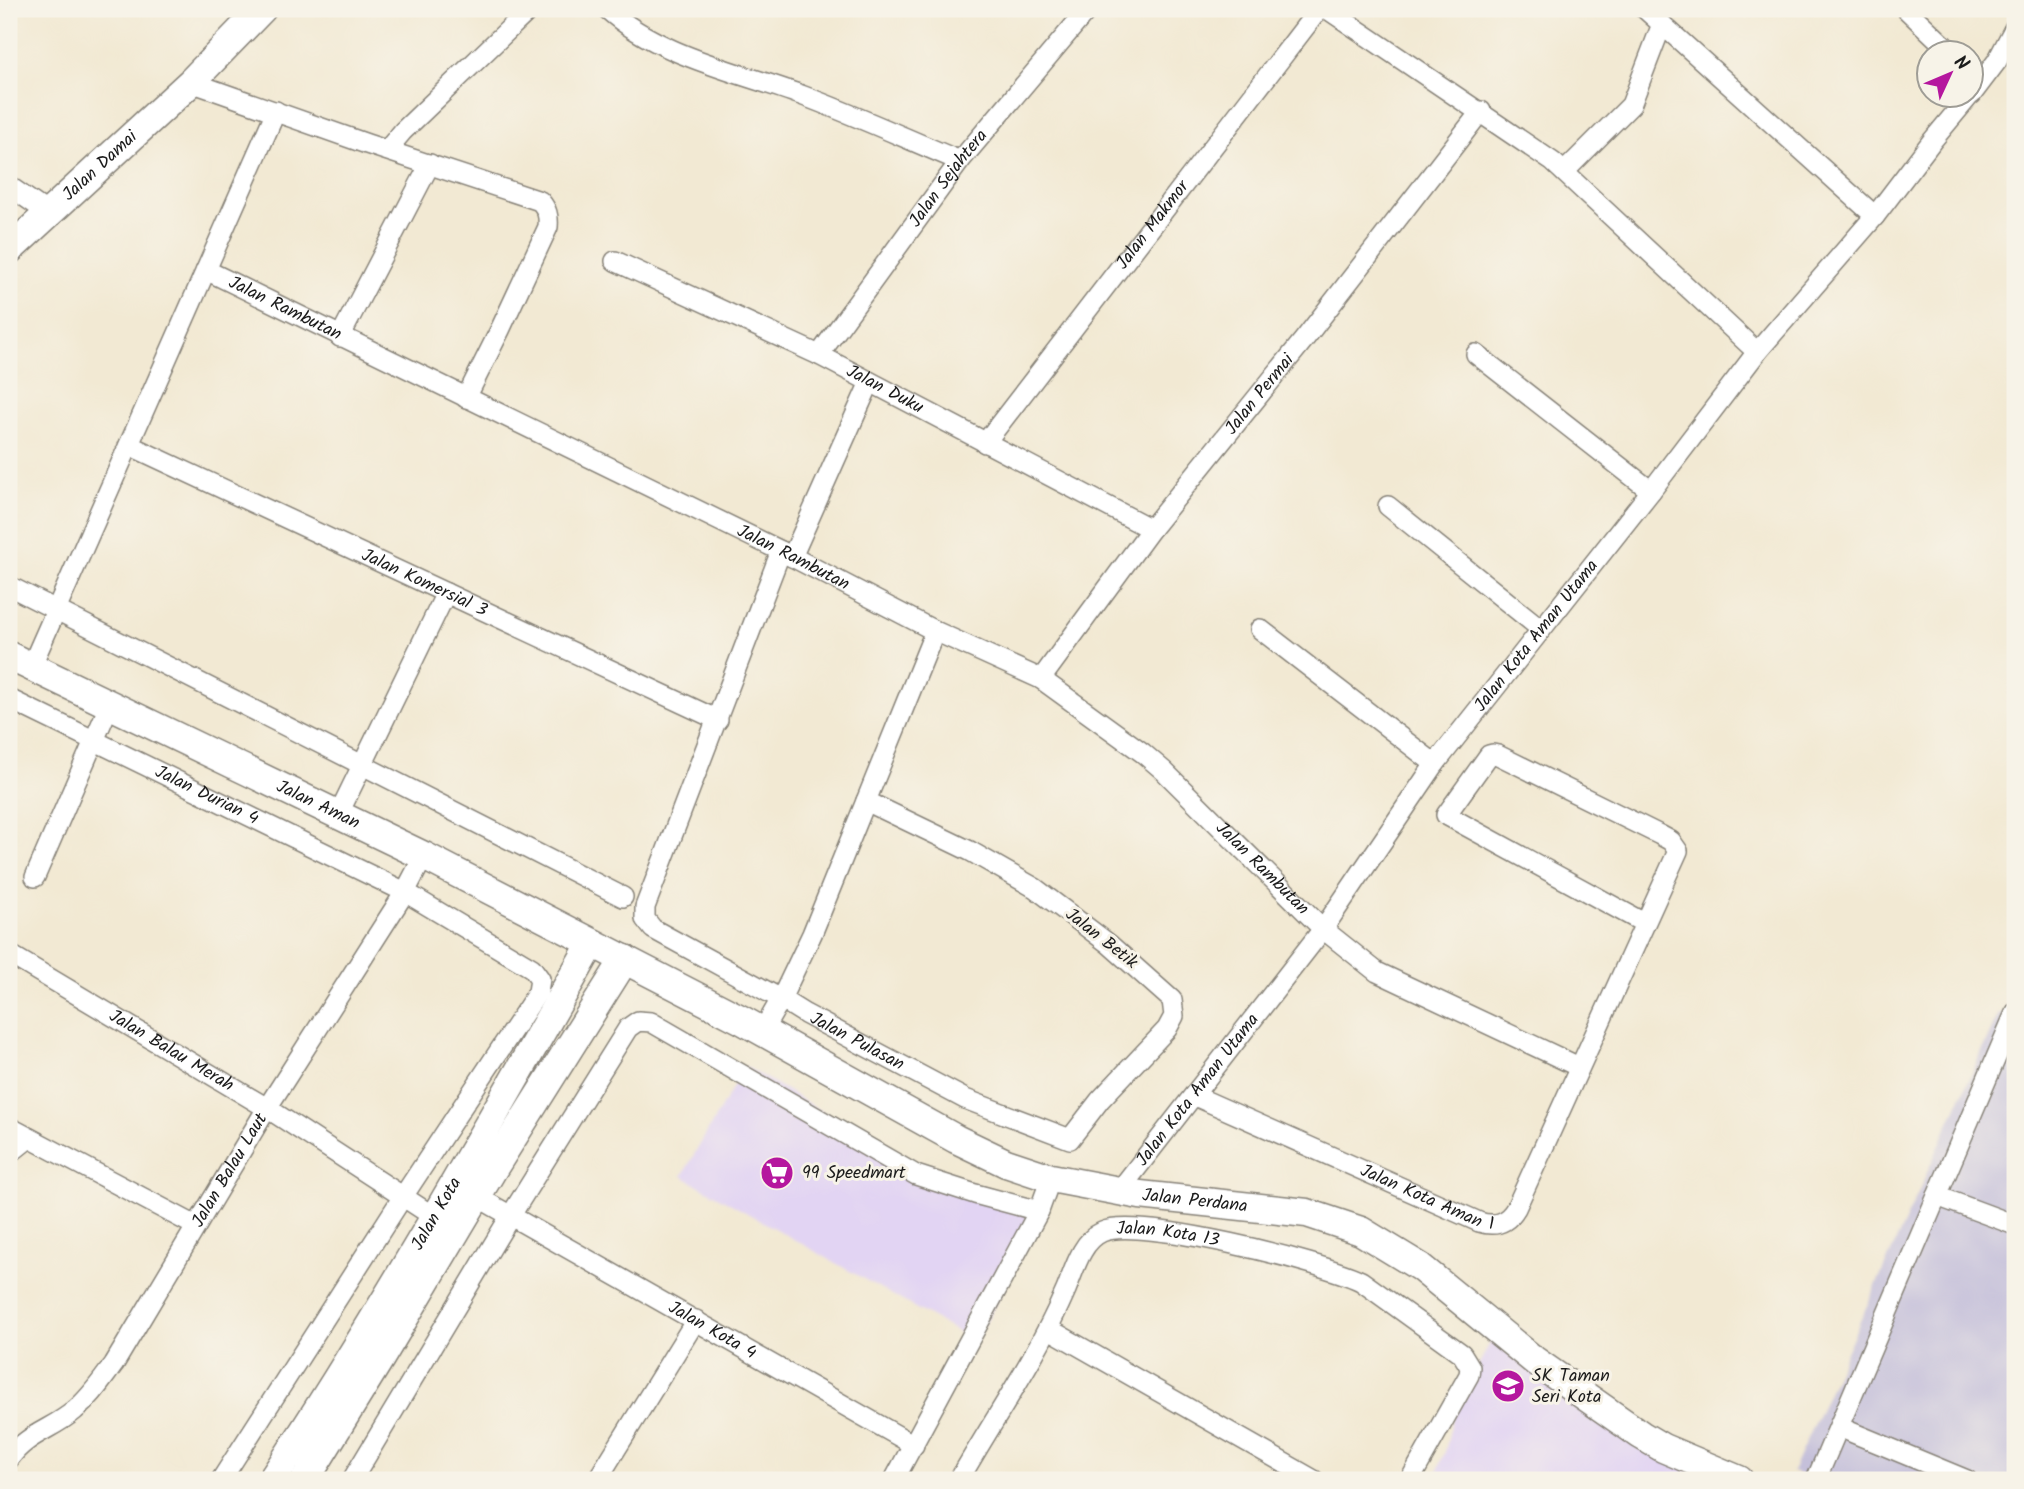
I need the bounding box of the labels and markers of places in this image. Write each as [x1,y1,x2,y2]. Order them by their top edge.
supermarket icon: 99 Speedmart [758,1154,796,1192]
place label: 99 Speedmart [802,1159,907,1188]
place label: SK Taman Seri Kota [1532,1362,1610,1412]
school or university icon: SK Taman Seri Kota [1489,1367,1527,1405]

